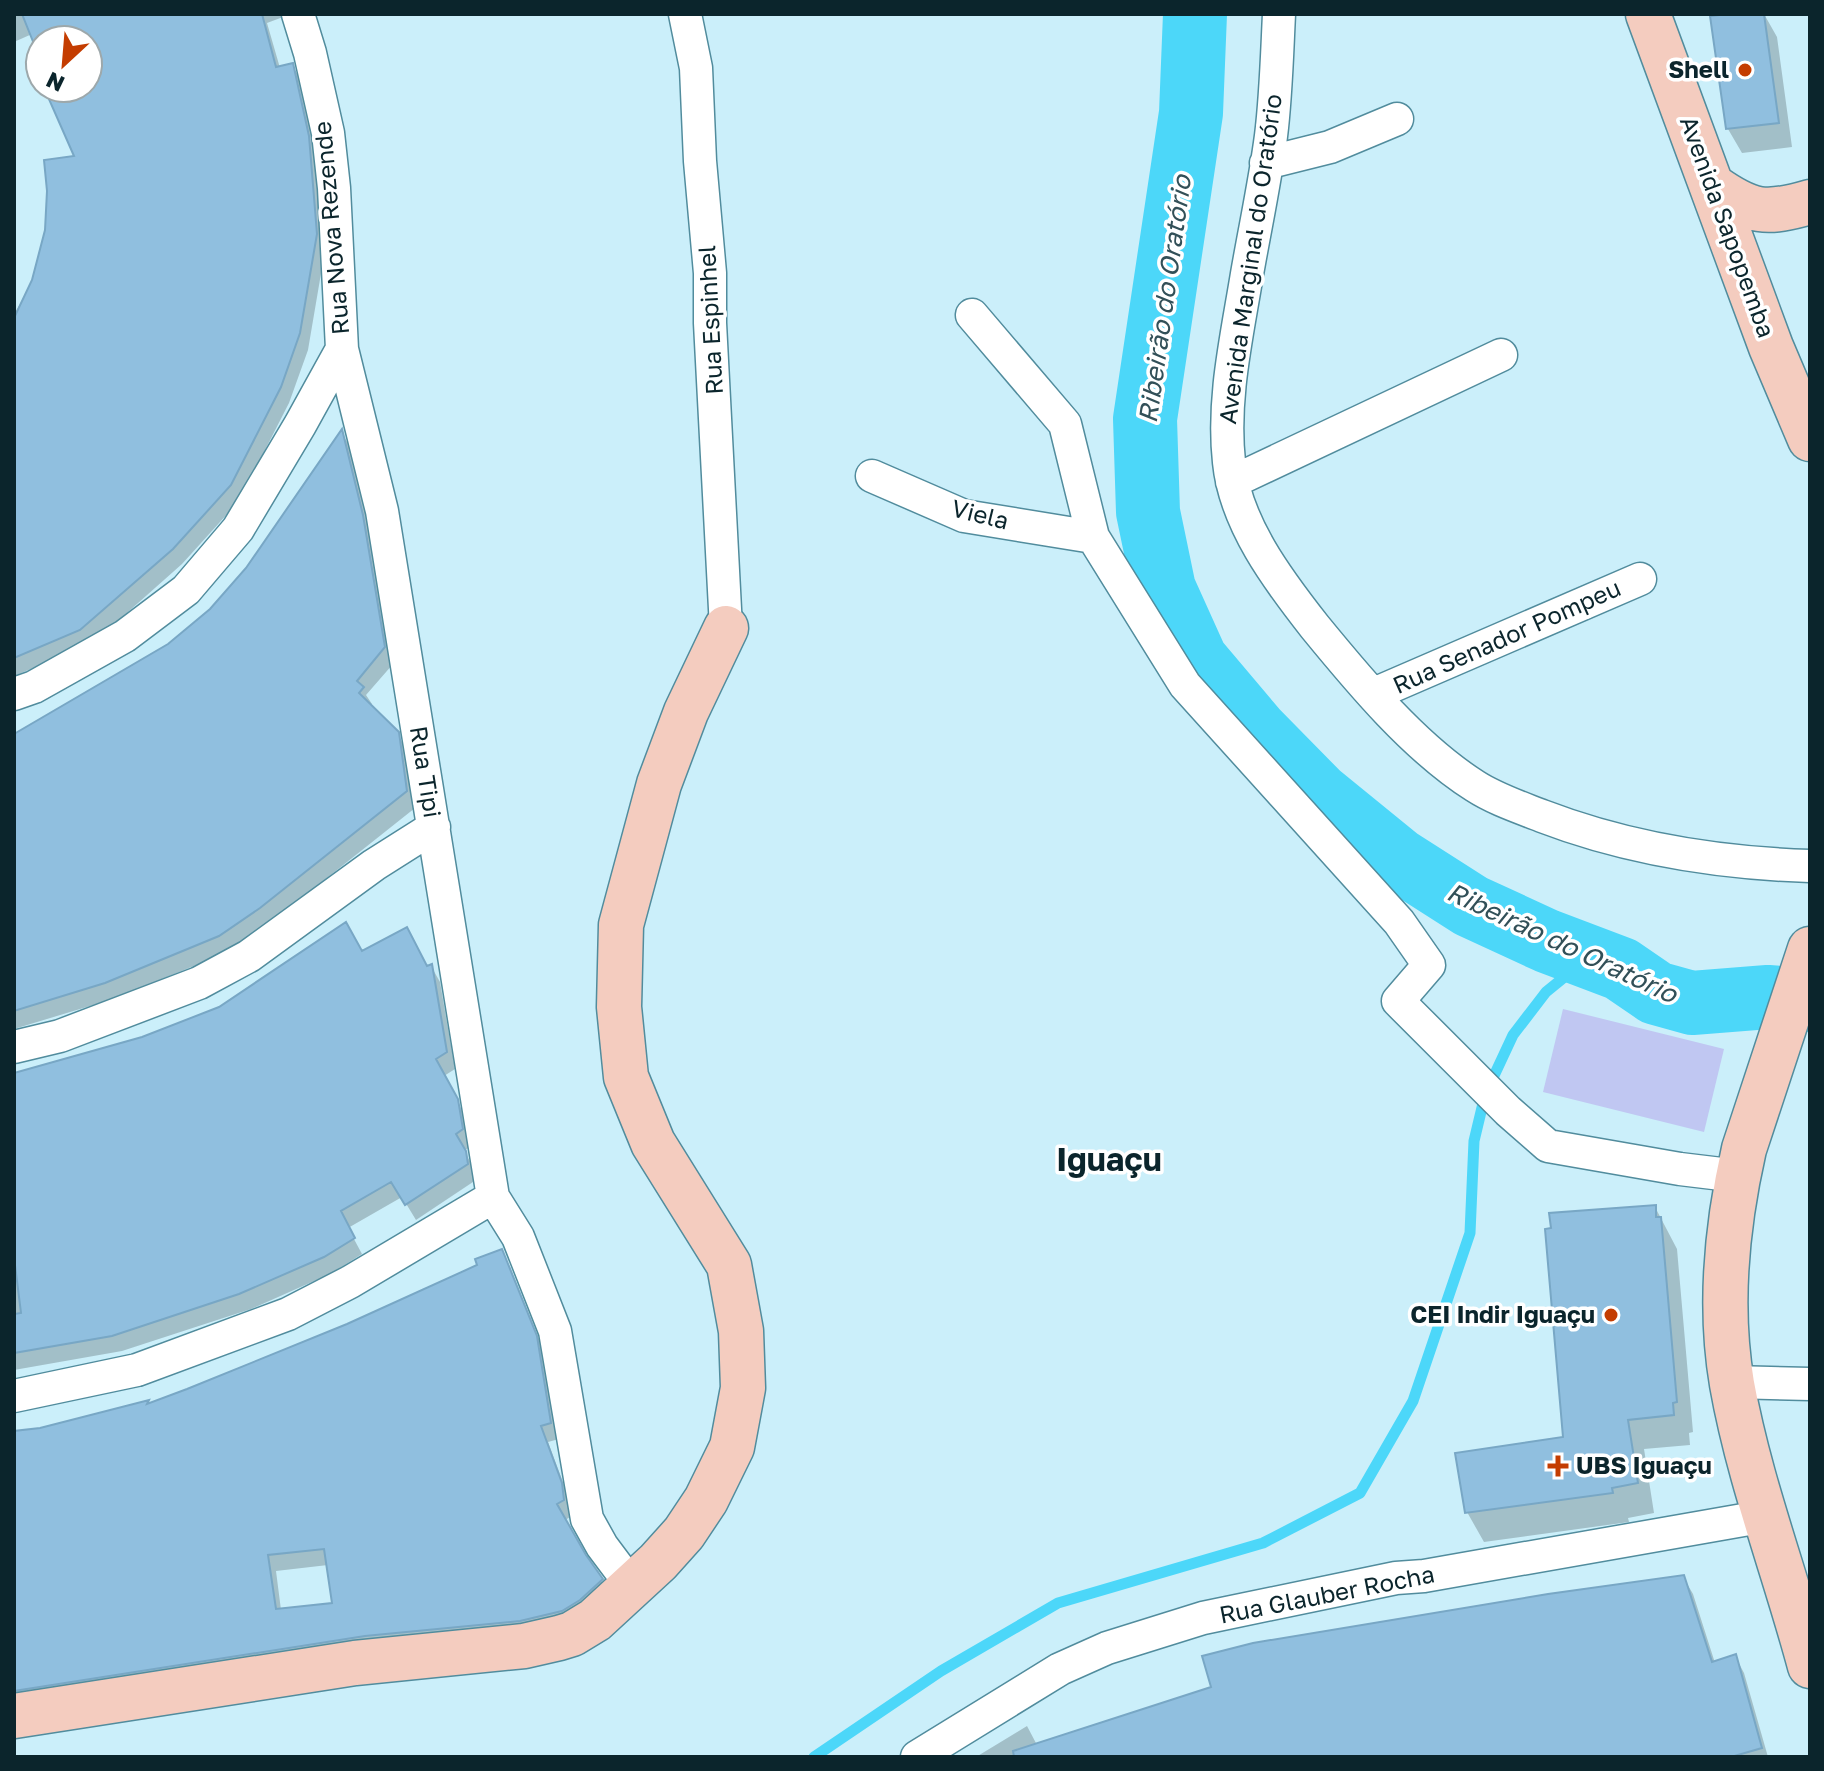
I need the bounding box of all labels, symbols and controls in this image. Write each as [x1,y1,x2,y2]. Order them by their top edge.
north arrow [24,24,104,104]
place label: Shell [1668,54,1729,83]
marker: Shell [1736,61,1754,79]
text: N [42,67,68,98]
street label: Avenida Marginal do Oratório [1212,92,1287,426]
street label: Avenida Sapopemba [1675,112,1782,341]
street label: Rua Nova Rezende [307,120,354,336]
water label: Ribeirão do Oratório [1132,172,1197,425]
street label: Rua Espinhel [691,245,728,396]
street label: Viela [949,492,1012,535]
street label: Rua Senador Pompeu [1388,572,1625,699]
street label: Rua Tipi [405,724,448,820]
water label: Ribeirão do Oratório [1442,876,1683,1010]
district label: Iguaçu [1056,1140,1162,1178]
place label: CEI Indir Iguaçu [1410,1299,1595,1328]
marker: CEI Indir Iguaçu [1602,1306,1620,1324]
place label: UBS Iguaçu [1576,1450,1712,1479]
marker: UBS Iguaçu [1547,1455,1569,1477]
street label: Rua Glauber Rocha [1217,1558,1437,1629]

